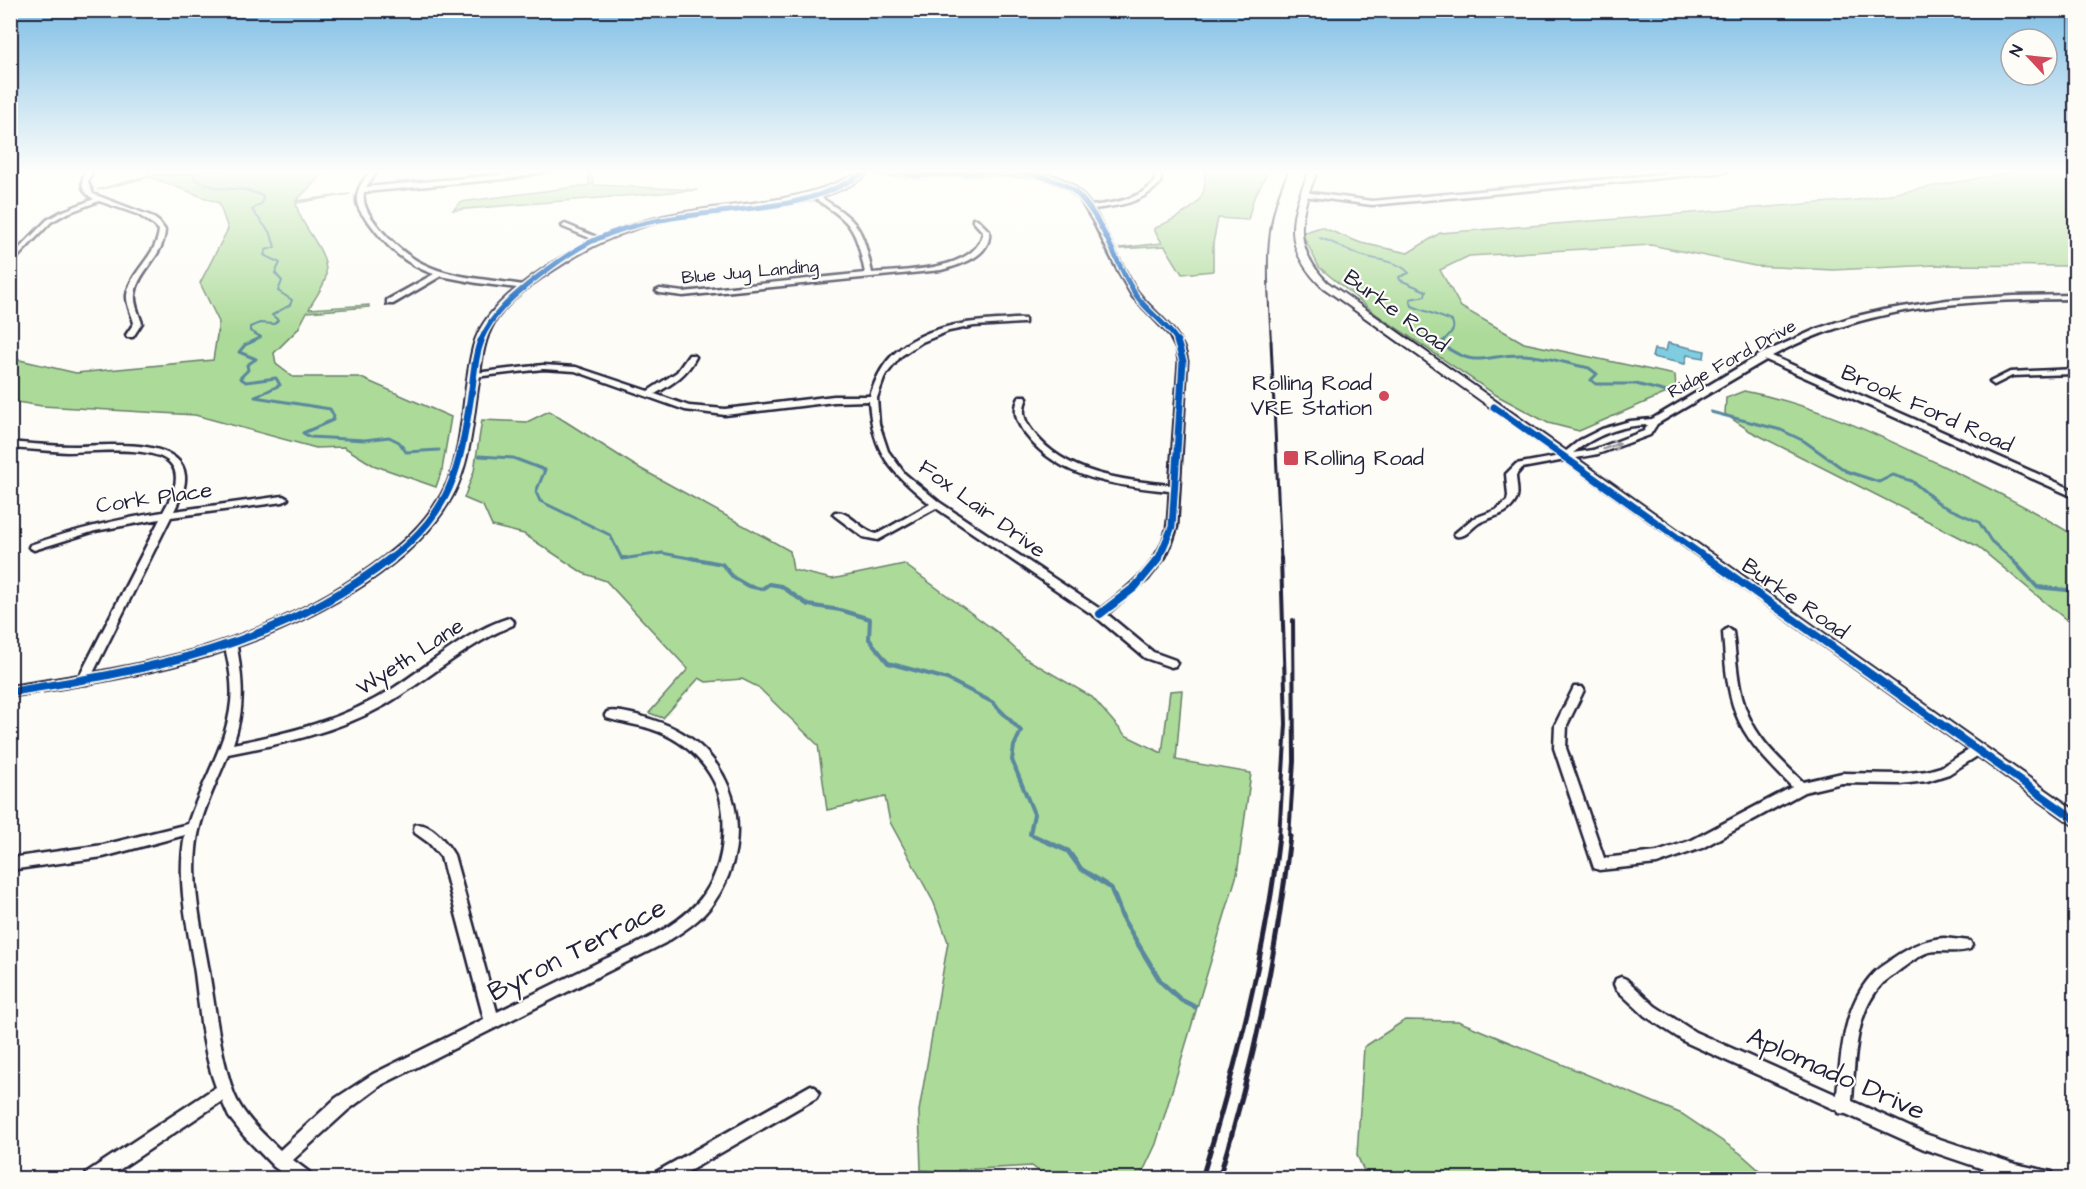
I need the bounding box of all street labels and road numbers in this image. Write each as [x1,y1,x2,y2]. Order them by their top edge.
street label: Blue Jug Landing [680,254,820,291]
street label: Burke Road [1337,262,1455,360]
street label: Ridge Ford Drive [1663,313,1801,406]
street label: Brook Ford Road [1836,357,2018,461]
street label: Fox Lair Drive [912,452,1052,566]
street label: Cork Place [94,475,214,521]
street label: Burke Road [1735,551,1855,647]
street label: Wyeth Lane [350,611,470,704]
street label: Byron Terrace [481,889,673,1012]
street label: Aplomado Drive [1741,1018,1931,1130]

